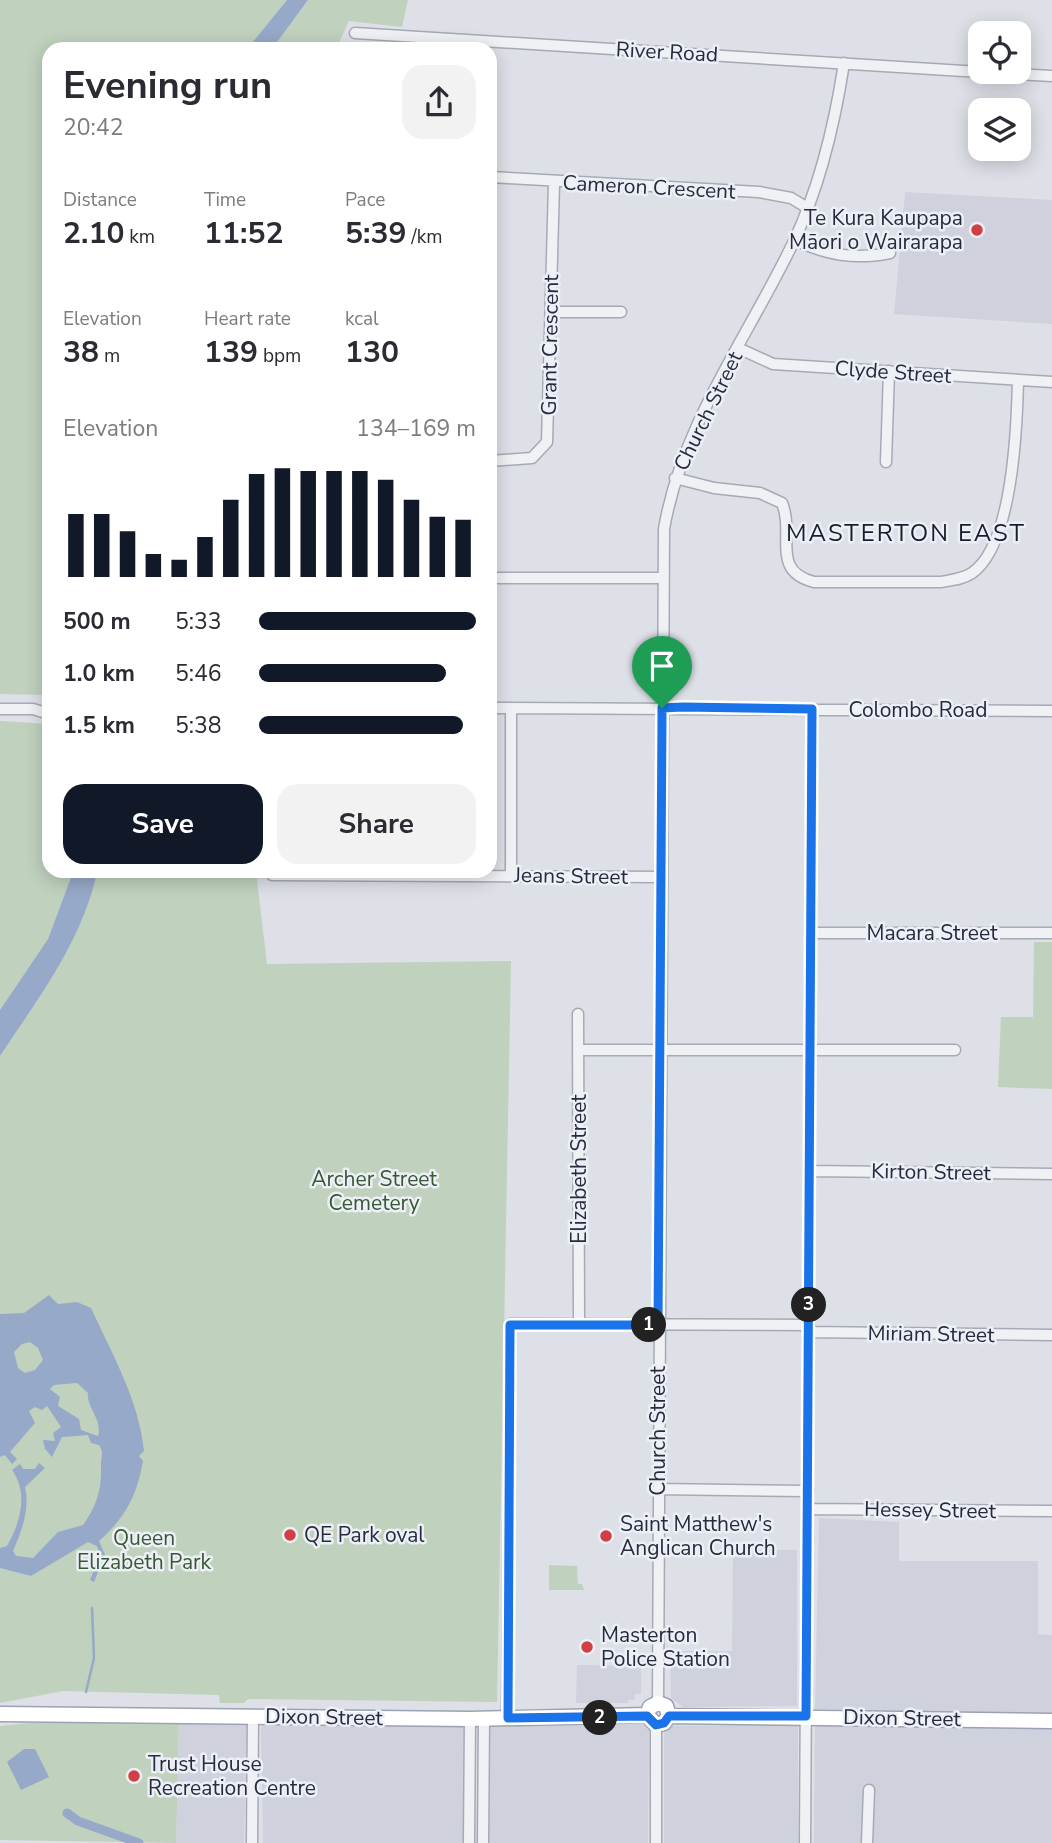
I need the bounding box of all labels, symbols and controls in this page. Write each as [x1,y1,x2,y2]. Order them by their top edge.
map controls [968,21,1031,161]
button: locate [968,21,1031,84]
street label: River Road [615,35,719,69]
text: Evening run [63,60,272,111]
button: share [402,65,476,139]
button: layers [968,98,1031,161]
text: 20:42 [63,112,123,143]
street label: Cameron Crescent [562,168,737,206]
text: Distance [63,187,137,213]
text: Time [204,187,246,213]
text: Pace [345,187,385,213]
place label: Te Kura Kaupapa Māori o Wairarapa [789,204,963,256]
text: 2.10 [63,213,124,254]
text: 11:52 [204,213,283,254]
text: 5:39 [345,213,406,254]
marker: Te Kura Kaupapa Māori o Wairarapa [969,222,985,238]
text: km [124,224,155,250]
text: /km [406,224,442,250]
street label: Grant Crescent [535,274,565,416]
text: Elevation [63,306,142,332]
text: Heart rate [204,306,291,332]
text: kcal [345,306,379,332]
text: 38 [63,332,99,373]
text: 139 [204,332,258,373]
text: 130 [345,332,399,373]
text: m [99,343,120,369]
text: bpm [258,343,301,369]
street label: Church Street [667,346,749,475]
street label: Clyde Street [834,354,953,390]
text: Elevation [63,413,158,444]
text: 134–169 m [356,413,476,444]
district label: MASTERTON EAST [786,517,1026,549]
text: 500 m [63,606,131,637]
text: 5:33 [175,606,222,637]
pin [632,636,692,708]
icon: arrive [643,647,681,685]
text: 1.0 km [63,658,135,689]
text: 5:46 [175,658,222,689]
street label: Colombo Road [848,696,988,724]
text: 1.5 km [63,710,135,741]
text: 5:38 [175,710,222,741]
button: Save [63,784,263,864]
button: Share [277,784,476,864]
street label: Jeans Street [513,861,629,891]
street label: Macara Street [866,919,998,947]
street label: Elizabeth Street [565,1094,593,1244]
street label: Kirton Street [871,1157,992,1187]
park label: Archer Street Cemetery [311,1165,438,1217]
pin: 3 [792,1288,826,1322]
text: 3 [803,1291,814,1317]
pin: 1 [632,1308,666,1342]
text: 1 [643,1311,654,1337]
street label: Miriam Street [867,1319,995,1349]
street label: Church Street [644,1366,672,1496]
street label: Hessey Street [864,1495,997,1525]
place label: Saint Matthew's Anglican Church [620,1510,776,1562]
place label: QE Park oval [304,1521,425,1549]
park label: Queen Elizabeth Park [77,1524,212,1576]
marker: QE Park oval [282,1527,298,1543]
marker: Saint Matthew's Anglican Church [598,1528,614,1544]
place label: Masterton Police Station [601,1621,730,1673]
marker: Masterton Police Station [579,1639,595,1655]
pin: 2 [582,1700,618,1736]
street label: Dixon Street [265,1702,384,1732]
street label: Dixon Street [843,1703,962,1733]
text: 2 [594,1704,605,1730]
place label: Trust House Recreation Centre [148,1750,316,1802]
marker: Trust House Recreation Centre [126,1768,142,1784]

